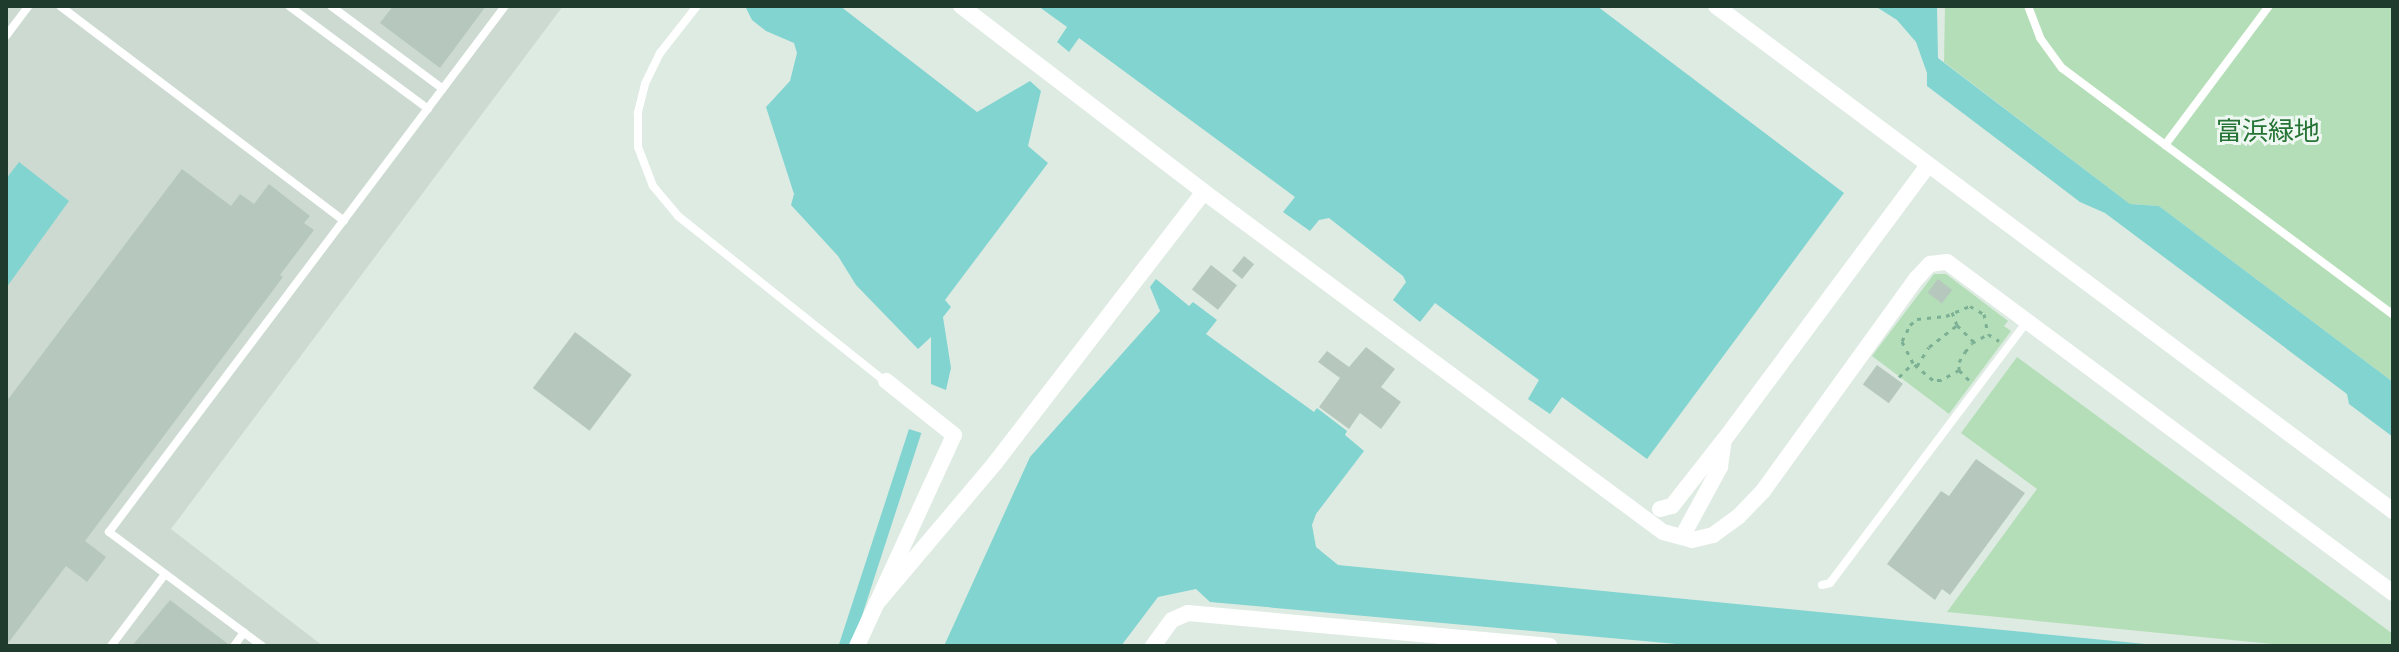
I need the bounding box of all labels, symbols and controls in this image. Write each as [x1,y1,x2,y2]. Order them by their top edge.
park label: 富浜緑地 [2216,116,2320,148]

